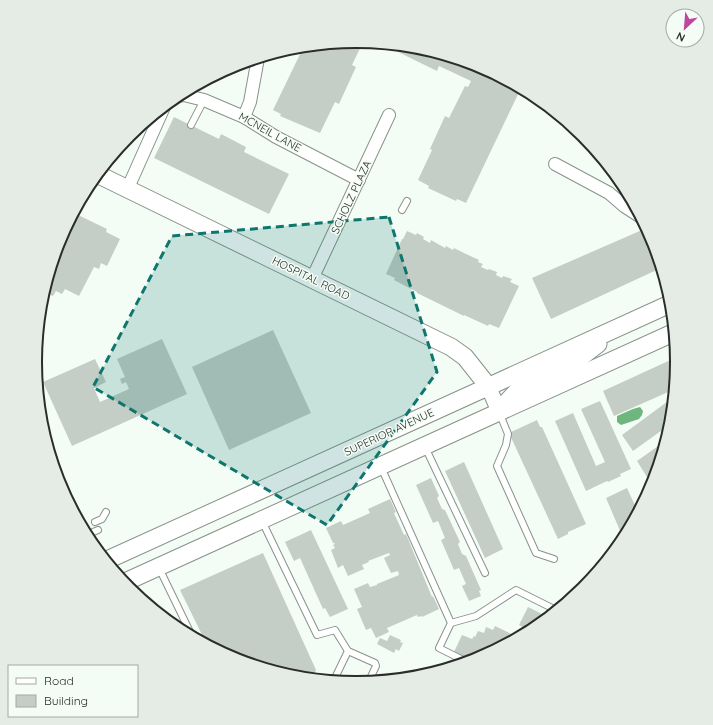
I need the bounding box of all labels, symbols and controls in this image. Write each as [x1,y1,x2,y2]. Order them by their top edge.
north arrow [665,8,705,48]
text: N [674,29,687,45]
street label: MCNEIL LANE [236,109,304,155]
street label: SCHOLZ PLAZA [328,158,374,236]
street label: HOSPITAL ROAD [270,253,352,303]
street label: SUPERIOR AVENUE [342,405,436,459]
legend [8,665,138,717]
text: Road [44,673,74,688]
text: Building [44,693,88,708]

